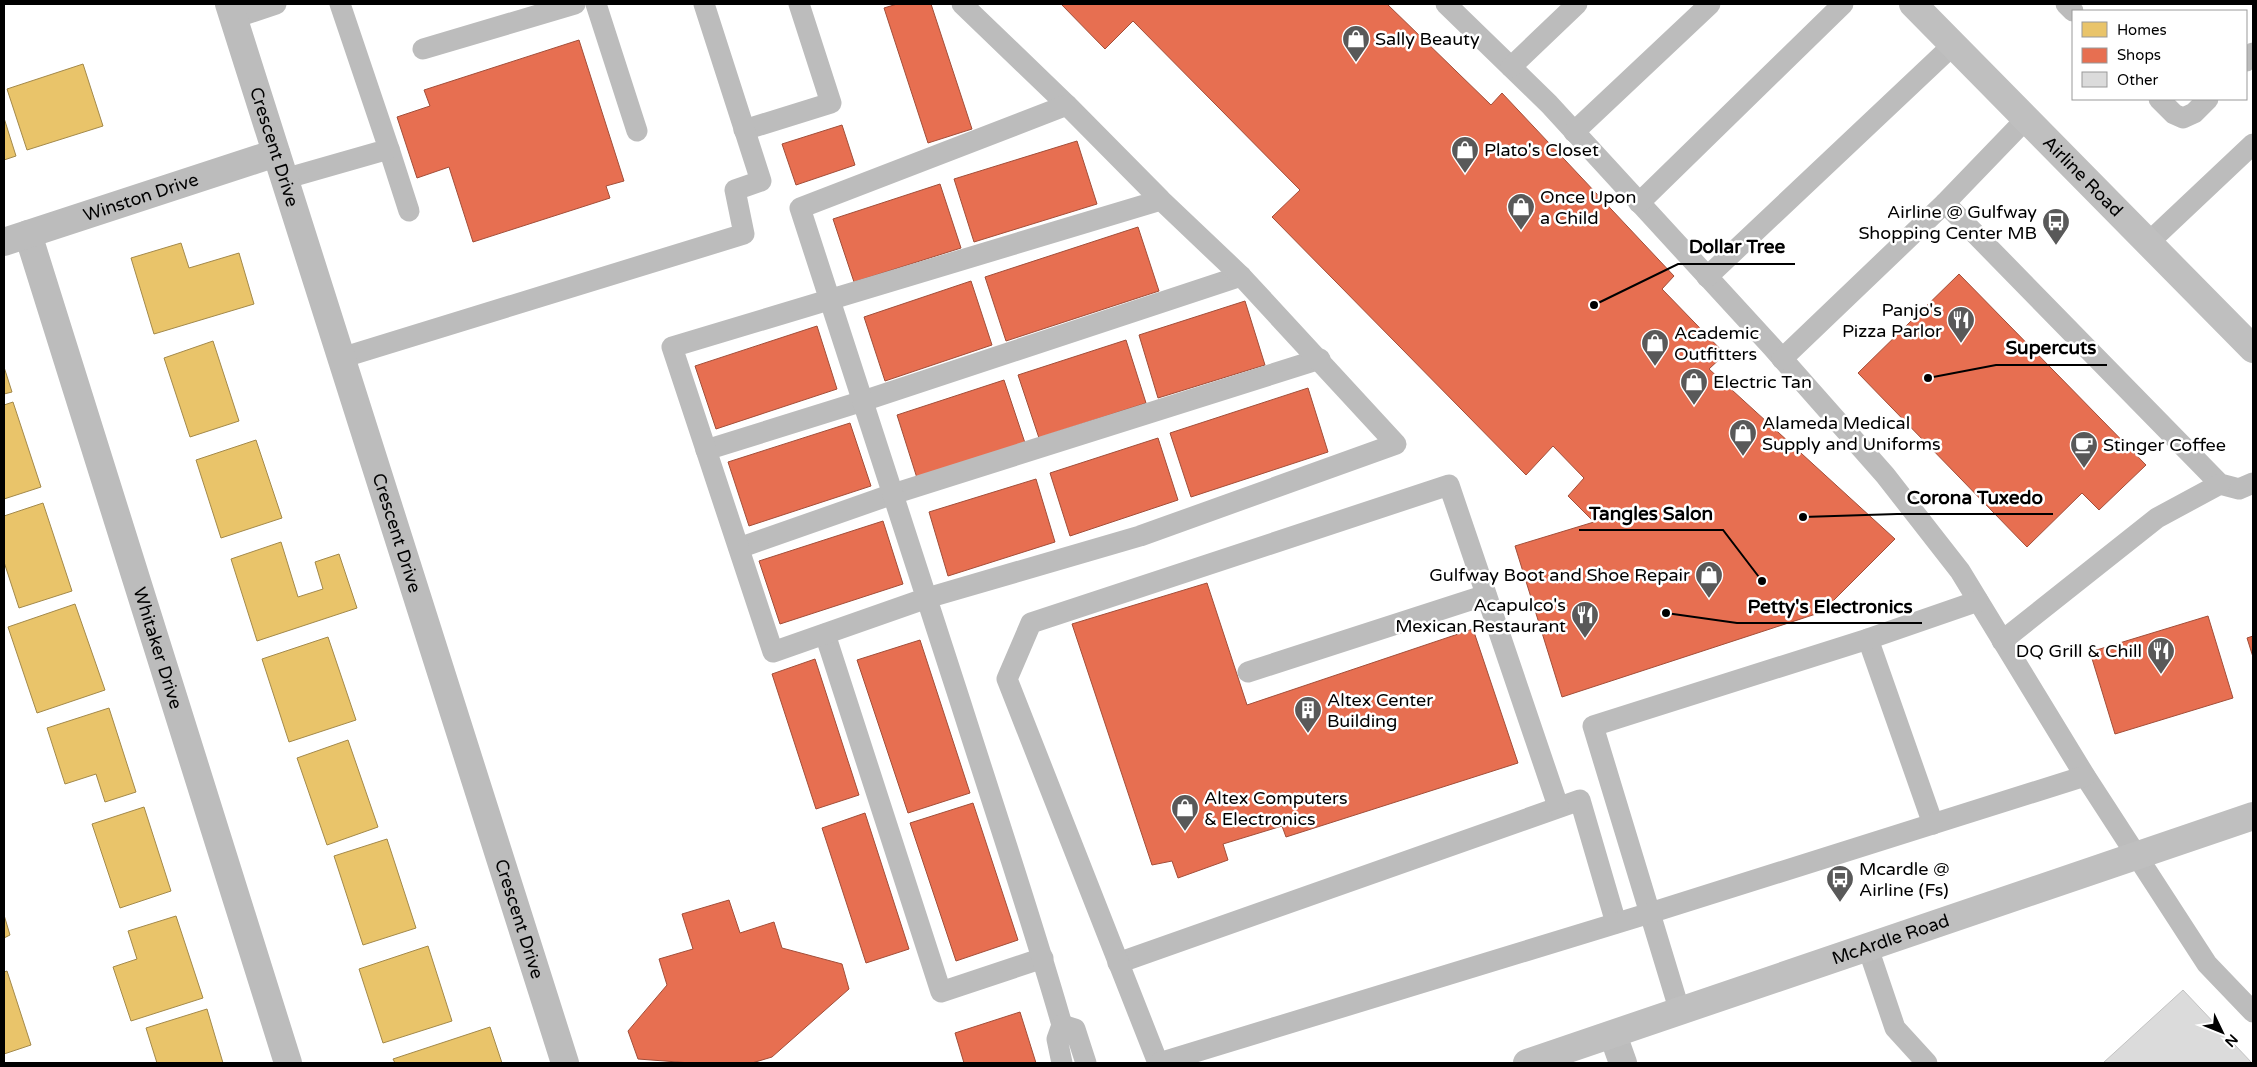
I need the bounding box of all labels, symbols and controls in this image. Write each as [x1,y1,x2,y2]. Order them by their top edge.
legend [2072,10,2247,100]
text: Homes [2117,21,2167,39]
shop icon: Sally Beauty [1341,24,1371,63]
place label: Sally Beauty [1375,28,1480,50]
text: Shops [2117,46,2161,64]
text: Other [2117,71,2159,89]
street label: Crescent Drive [245,84,304,210]
street label: Airline Road [2038,131,2127,221]
shop icon: Plato's Closet [1450,135,1480,174]
place label: Plato's Closet [1484,139,1599,161]
street label: Winston Drive [81,168,201,226]
place label: Once Upon a Child [1540,186,1636,229]
shop icon: Once Upon a Child [1506,192,1536,231]
place label: Airline @ Gulfway Shopping Center MB [1858,201,2037,244]
bus stop icon: Airline @ Gulfway Shopping Center MB [2041,207,2071,246]
callout: Dollar Tree [1678,230,1795,264]
text: Dollar Tree [1689,236,1786,258]
place label: Panjo's Pizza Parlor [1842,299,1942,342]
restaurant icon: Panjo's Pizza Parlor [1946,305,1976,344]
place label: Academic Outfitters [1674,322,1759,365]
shop icon: Academic Outfitters [1640,328,1670,367]
callout: Supercuts [1996,331,2107,365]
text: Supercuts [2006,337,2096,360]
shop icon: Electric Tan [1679,367,1709,406]
place label: Electric Tan [1713,371,1812,393]
place label: Alameda Medical Supply and Uniforms [1762,412,1941,455]
shop icon: Alameda Medical Supply and Uniforms [1728,418,1758,457]
cafe icon: Stinger Coffee [2069,430,2099,469]
place label: Stinger Coffee [2103,434,2226,456]
street label: Crescent Drive [368,470,426,596]
callout: Corona Tuxedo [1897,480,2053,514]
text: Corona Tuxedo [1907,487,2043,509]
callout: Tangles Salon [1579,496,1723,530]
text: Tangles Salon [1588,503,1713,526]
shop icon: Gulfway Boot and Shoe Repair [1694,560,1724,599]
place label: Gulfway Boot and Shoe Repair [1429,564,1690,586]
street label: Whitaker Drive [128,584,187,712]
callout: Petty's Electronics [1737,589,1922,623]
place label: Acapulco's Mexican Restaurant [1395,594,1566,637]
text: Petty's Electronics [1747,596,1913,619]
restaurant icon: Acapulco's Mexican Restaurant [1570,600,1600,639]
restaurant icon: DQ Grill & Chill [2146,636,2176,675]
place label: DQ Grill & Chill [2016,640,2142,662]
place label: Altex Center Building [1327,689,1433,732]
building icon: Altex Center Building [1293,695,1323,734]
place label: Altex Computers & Electronics [1204,787,1348,830]
shop icon: Altex Computers & Electronics [1170,793,1200,832]
street label: Crescent Drive [490,856,549,982]
place label: Mcardle @ Airline (Fs) [1859,858,1949,901]
bus stop icon: Mcardle @ Airline (Fs) [1825,864,1855,903]
street label: McArdle Road [1829,909,1952,969]
north arrow [2197,1007,2247,1057]
text: N [2221,1031,2241,1050]

